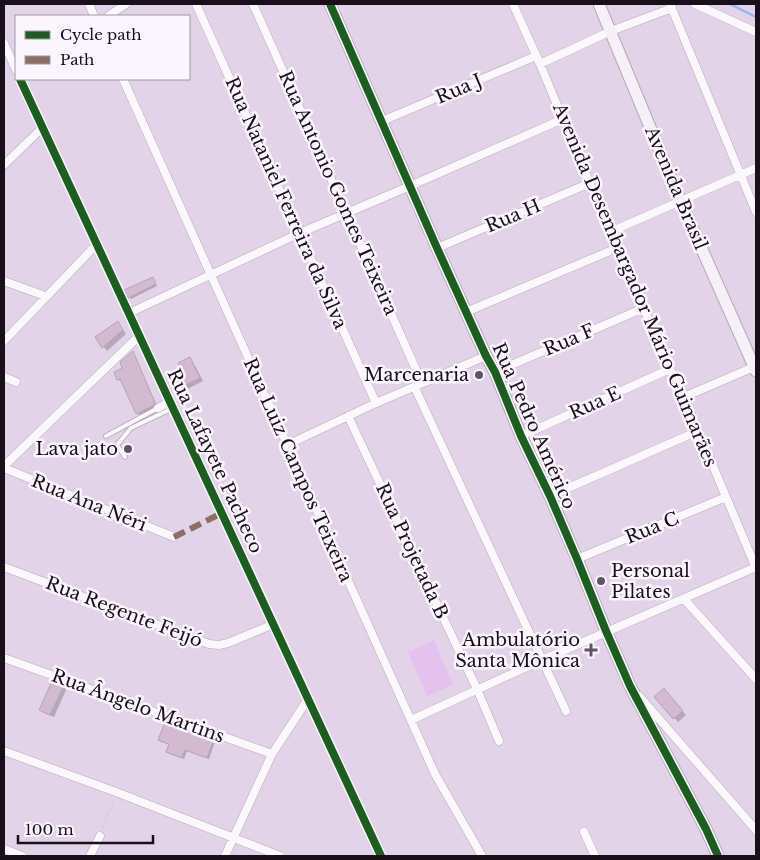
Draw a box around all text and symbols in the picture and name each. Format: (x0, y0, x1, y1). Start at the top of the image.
legend (15, 15, 190, 80)
text: Cycle path (60, 25, 142, 44)
text: Path (60, 50, 94, 69)
street label: Rua Antonio Gomes Teixeira (274, 67, 402, 319)
street label: Rua J (432, 69, 486, 109)
street label: Rua Nataniel Ferreira da Silva (220, 74, 352, 332)
street label: Avenida Desembargador Mário Guimarães (548, 99, 722, 470)
street label: Avenida Brasil (640, 122, 712, 253)
street label: Rua H (482, 195, 544, 237)
street label: Rua F (540, 319, 598, 361)
street label: Rua Pedro Américo (487, 339, 581, 513)
street label: Rua Luiz Campos Teixeira (239, 355, 357, 585)
place label: Marcenaria (364, 364, 469, 386)
street label: Rua Lafayete Pacheco (163, 365, 267, 557)
marker: Marcenaria (473, 369, 485, 381)
street label: Rua E (566, 382, 624, 424)
place label: Lava jato (36, 438, 118, 460)
marker: Lava jato (122, 443, 134, 455)
street label: Rua Ana Néri (28, 470, 150, 536)
street label: Rua Projetada B (371, 480, 453, 622)
street label: Rua C (622, 507, 682, 549)
place label: Personal Pilates (611, 560, 690, 603)
street label: Rua Regente Feijó (42, 572, 206, 652)
marker: Personal Pilates (595, 575, 607, 587)
place label: Ambulatório Santa Mônica (455, 629, 580, 672)
marker: Ambulatório Santa Mônica (584, 643, 598, 657)
street label: Rua Ângelo Martins (49, 664, 228, 748)
scale bar (18, 812, 152, 844)
text: 100 m (25, 820, 74, 839)

